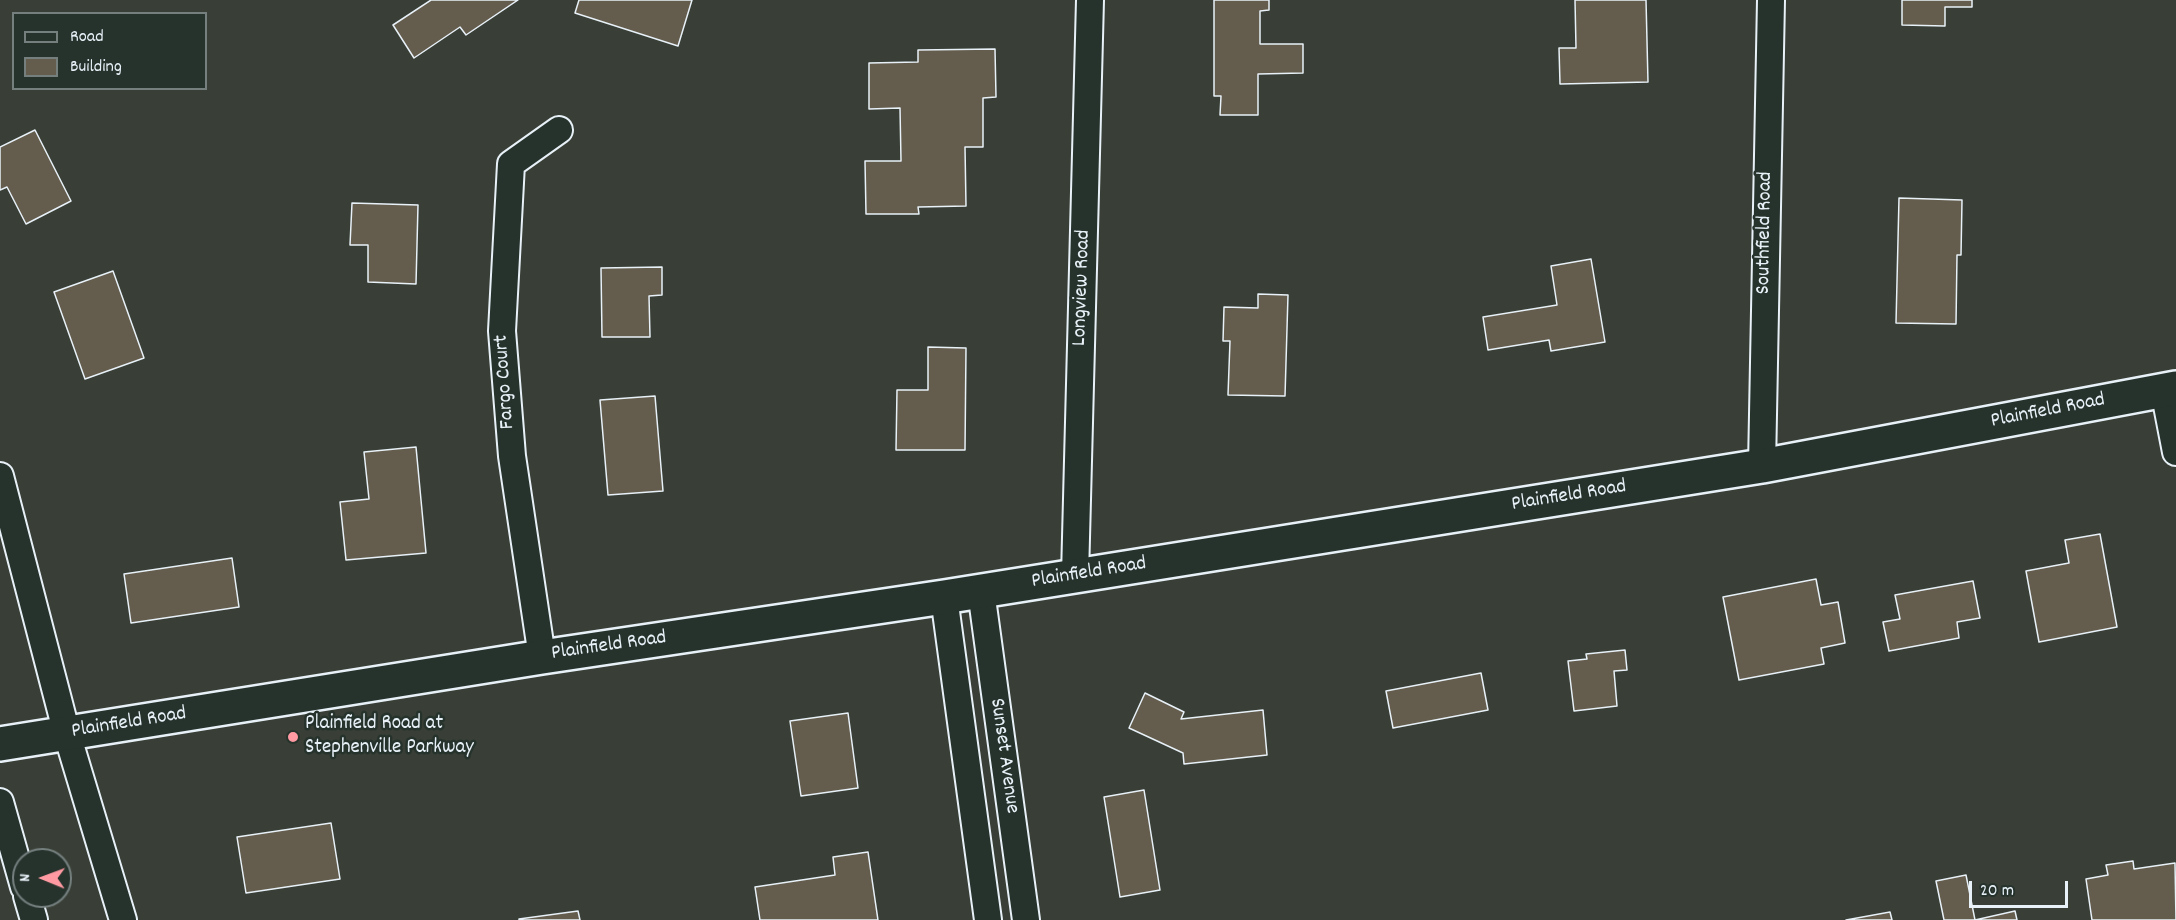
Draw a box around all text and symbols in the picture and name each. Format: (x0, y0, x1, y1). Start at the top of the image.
legend (12, 12, 207, 90)
text: Road (70, 25, 104, 50)
text: Building (70, 55, 122, 80)
street label: Southfield Road (1752, 171, 1780, 295)
street label: Longview Road (1068, 229, 1098, 347)
street label: Fargo Court (490, 334, 522, 430)
street label: Plainfield Road (1989, 389, 2107, 435)
street label: Plainfield Road (1510, 475, 1628, 519)
street label: Plainfield Road (1030, 552, 1148, 596)
street label: Plainfield Road (550, 626, 668, 668)
street label: Sunset Avenue (982, 697, 1024, 815)
street label: Plainfield Road (70, 702, 188, 746)
place label: Plainfield Road at Stephenville Parkway (305, 712, 474, 762)
marker: Plainfield Road at Stephenville Parkway (286, 730, 300, 744)
north arrow (12, 848, 72, 908)
scale bar (1972, 869, 2071, 907)
text: N (14, 874, 37, 882)
text: 20 m (1980, 879, 2014, 904)

